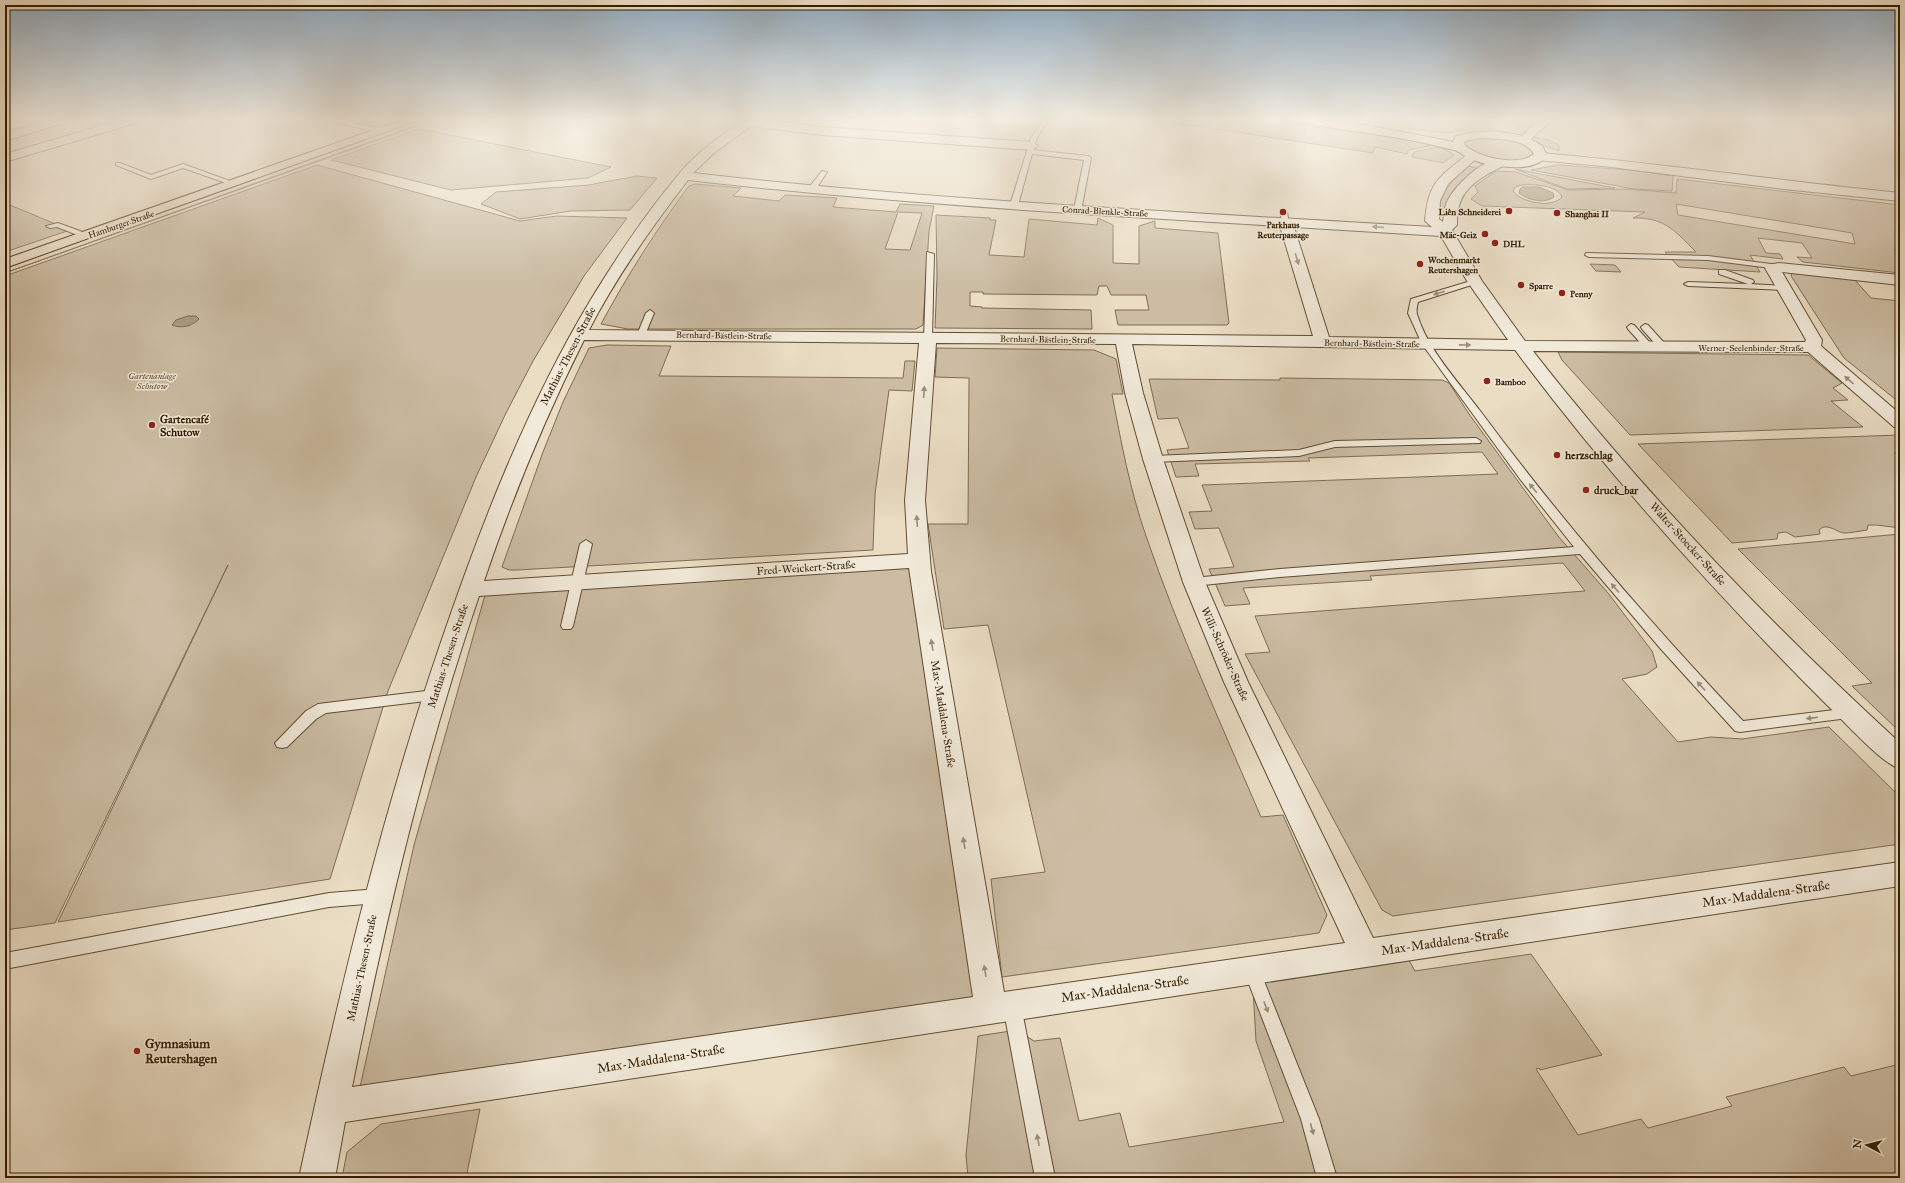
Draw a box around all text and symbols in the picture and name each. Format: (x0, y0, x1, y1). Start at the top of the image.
street label: Conrad-Blenkle-Straße (1062, 203, 1148, 219)
place label: Liên Schneiderei (1439, 206, 1502, 217)
marker: Liên Schneiderei (1504, 206, 1514, 216)
marker: Parkhaus Reuterpassage (1278, 207, 1288, 217)
street label: Hamburger Straße (87, 208, 156, 241)
marker: Shanghai II (1552, 208, 1562, 218)
place label: Shanghai II (1565, 208, 1609, 220)
place label: Parkhaus Reuterpassage (1257, 219, 1309, 241)
one-way arrow (1372, 224, 1384, 231)
place label: Mäc-Geiz (1439, 229, 1478, 240)
marker: Mäc-Geiz (1480, 229, 1490, 239)
marker: DHL (1490, 238, 1500, 248)
place label: DHL (1503, 238, 1525, 249)
one-way arrow (1295, 253, 1301, 265)
place label: Wochenmarkt Reutershagen (1428, 254, 1481, 276)
marker: Wochenmarkt Reutershagen (1415, 259, 1425, 269)
marker: Sparre (1516, 280, 1526, 290)
place label: Sparre (1529, 280, 1553, 292)
marker: Penny (1557, 288, 1567, 298)
place label: Penny (1570, 288, 1593, 300)
one-way arrow (1433, 290, 1445, 296)
street label: Mathias-Thesen-Straße (538, 304, 599, 407)
street label: Bernhard-Bästlein-Straße (676, 329, 772, 341)
street label: Bernhard-Bästlein-Straße (1000, 333, 1096, 345)
street label: Bernhard-Bästlein-Straße (1324, 337, 1420, 349)
one-way arrow (1459, 342, 1472, 348)
street label: Werner-Seelenbinder-Straße (1698, 342, 1804, 353)
park label: Gartenanlage Schutow (128, 370, 176, 391)
one-way arrow (1844, 375, 1855, 384)
marker: Bamboo (1482, 376, 1492, 386)
place label: Bamboo (1495, 376, 1526, 387)
one-way arrow (920, 386, 927, 398)
place label: Gartencafé Schutow (160, 413, 209, 439)
marker: Gartencafé Schutow (147, 420, 157, 430)
place label: herzschlag (1564, 449, 1613, 462)
marker: herzschlag (1552, 450, 1562, 460)
one-way arrow (1528, 482, 1537, 493)
place label: druck_bar (1594, 484, 1639, 497)
marker: druck_bar (1581, 485, 1591, 495)
street label: Walter-Stoecker-Straße (1647, 500, 1729, 588)
one-way arrow (913, 515, 920, 527)
street label: Fred-Weickert-Straße (756, 558, 856, 578)
one-way arrow (1611, 583, 1620, 593)
street label: Mathias-Thesen-Straße (425, 602, 471, 710)
street label: Willi-Schröder-Straße (1198, 605, 1252, 704)
one-way arrow (929, 639, 935, 651)
street label: Max-Maddalena-Straße (928, 659, 958, 769)
one-way arrow (1697, 681, 1706, 690)
one-way arrow (1806, 715, 1818, 721)
one-way arrow (961, 837, 967, 849)
street label: Max-Maddalena-Straße (1701, 877, 1831, 911)
street label: Mathias-Thesen-Straße (344, 913, 380, 1023)
street label: Max-Maddalena-Straße (1380, 925, 1510, 959)
one-way arrow (982, 965, 988, 977)
street label: Max-Maddalena-Straße (1060, 972, 1190, 1006)
one-way arrow (1263, 1002, 1269, 1014)
place label: Gymnasium Reutershagen (145, 1036, 217, 1067)
street label: Max-Maddalena-Straße (596, 1041, 726, 1077)
marker: Gymnasium Reutershagen (132, 1046, 142, 1056)
one-way arrow (1309, 1123, 1315, 1135)
north arrow (1847, 1125, 1887, 1165)
one-way arrow (1035, 1134, 1041, 1146)
text: N (1851, 1138, 1865, 1149)

